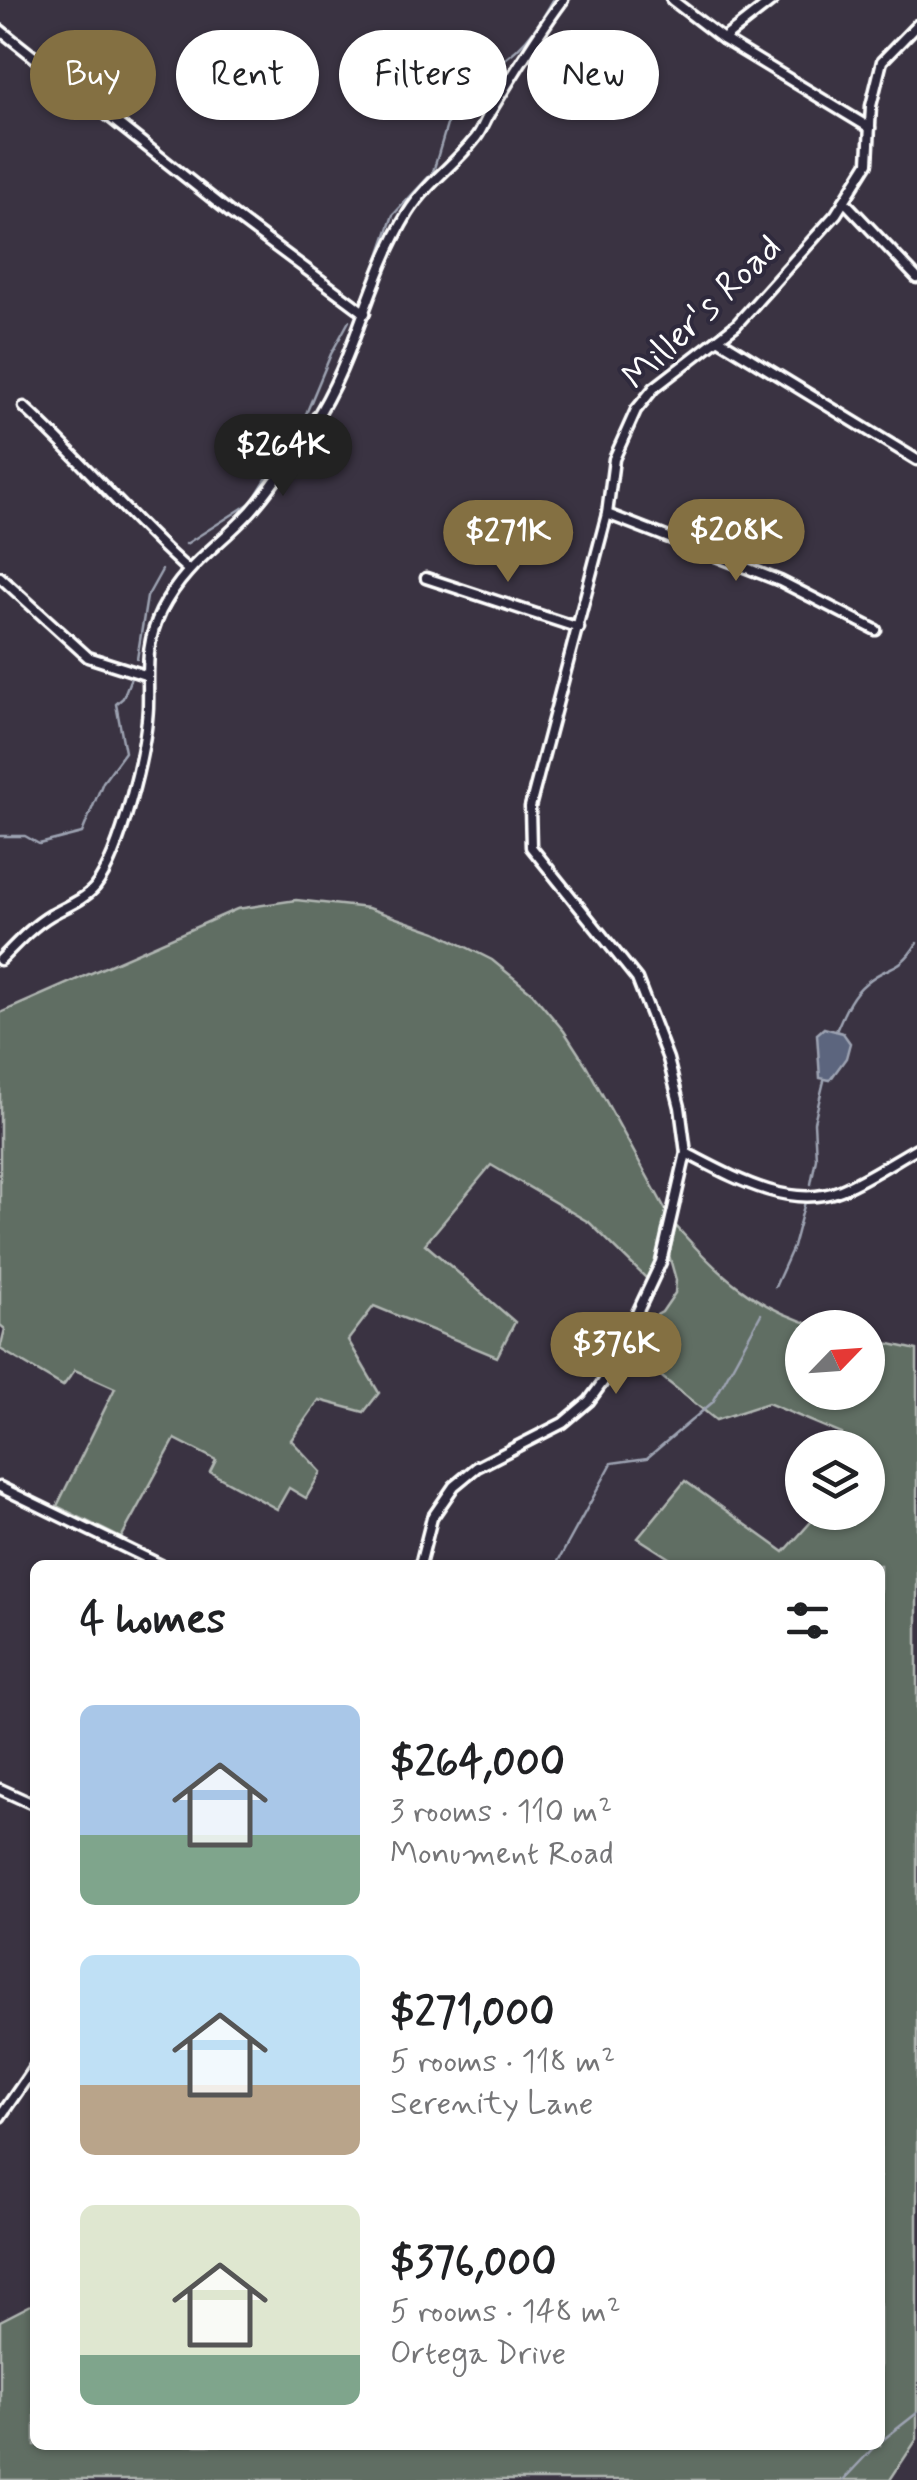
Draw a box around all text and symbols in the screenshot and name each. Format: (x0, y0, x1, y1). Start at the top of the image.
chip: Buy (30, 30, 156, 120)
chip: Rent (176, 30, 319, 120)
chip: Filters (339, 30, 507, 120)
chip: New (527, 30, 659, 120)
street label: Miller's Road (612, 224, 793, 401)
pin: $264K (213, 414, 353, 499)
text: $264K (236, 425, 330, 467)
pin: $208K (666, 499, 806, 584)
pin: $271K (438, 500, 578, 585)
text: $208K (690, 510, 782, 552)
text: $271K (465, 511, 551, 553)
north arrow (785, 1310, 885, 1410)
map controls (785, 1310, 885, 1530)
pin: $376K (546, 1312, 686, 1397)
text: $376K (572, 1323, 660, 1365)
button: layers (785, 1430, 885, 1530)
text: 4 homes (80, 1593, 226, 1648)
icon: filters (780, 1593, 835, 1648)
text: $264,000 (390, 1736, 565, 1791)
icon: home (160, 1745, 280, 1865)
text: 3 rooms · 110 m² (390, 1791, 612, 1833)
text: Monument Road (390, 1833, 614, 1875)
text: $271,000 (390, 1986, 555, 2041)
icon: home (160, 1995, 280, 2115)
text: 5 rooms · 118 m² (390, 2041, 615, 2083)
text: Serenity Lane (390, 2083, 594, 2125)
text: $376,000 (390, 2236, 556, 2291)
icon: home (160, 2245, 280, 2365)
text: 5 rooms · 148 m² (390, 2291, 621, 2333)
text: Ortega Drive (390, 2333, 566, 2375)

